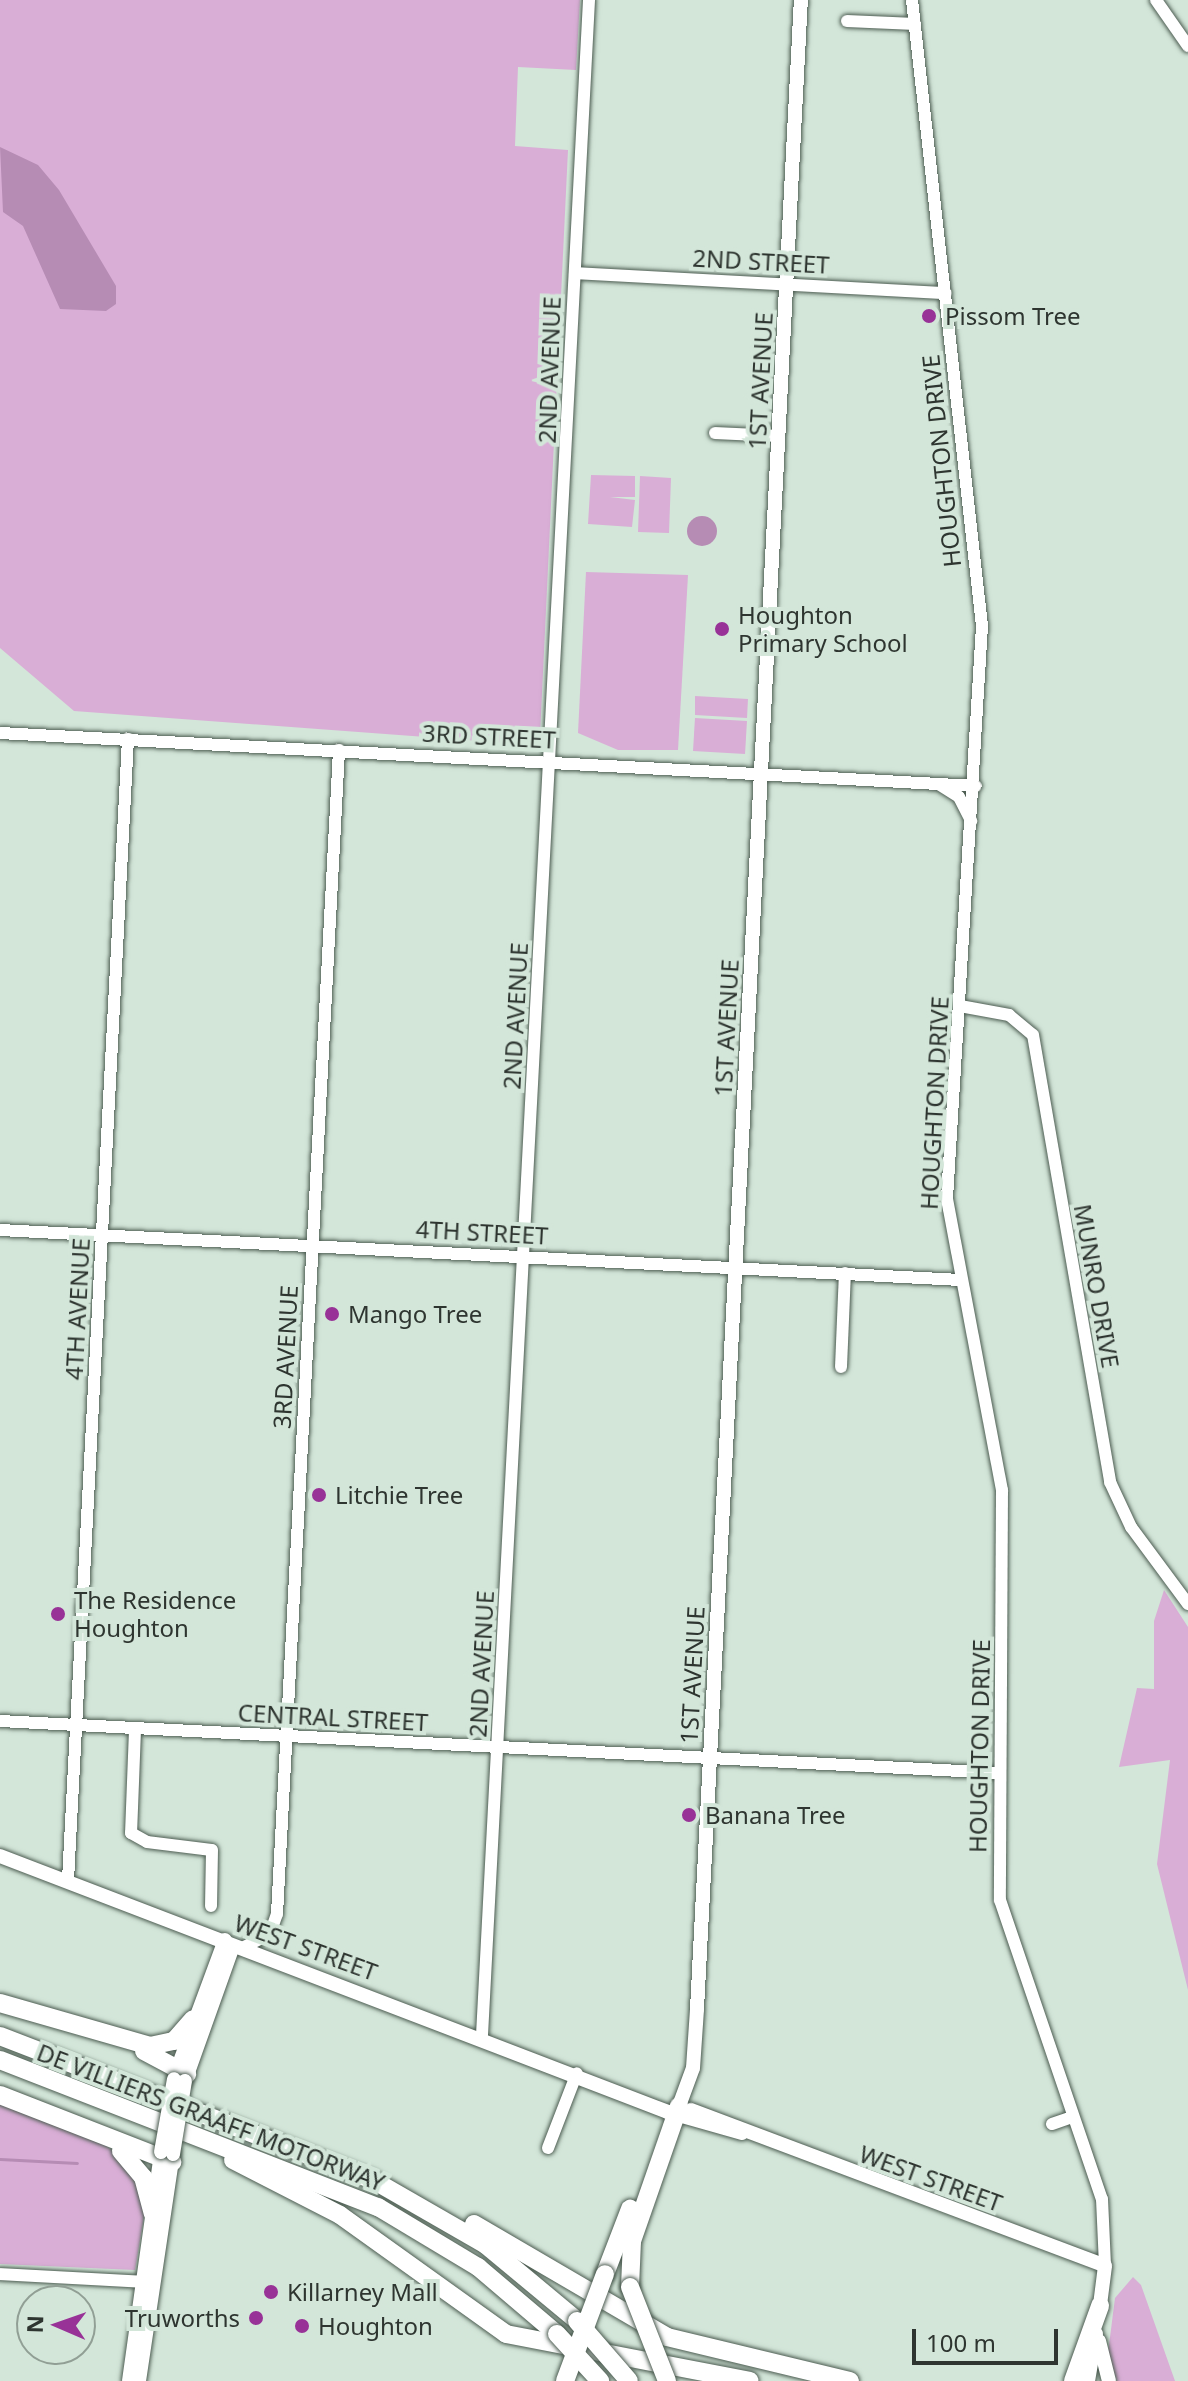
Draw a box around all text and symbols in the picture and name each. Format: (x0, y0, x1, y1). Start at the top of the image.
street label: 2ND STREET (692, 243, 830, 279)
street label: 2ND AVENUE (532, 296, 566, 444)
place label: Pissom Tree (945, 302, 1081, 330)
marker: Pissom Tree (920, 307, 938, 325)
street label: 1ST AVENUE (742, 311, 778, 451)
street label: HOUGHTON DRIVE (916, 353, 966, 569)
place label: Houghton Primary School (738, 601, 908, 657)
marker: Houghton Primary School (713, 620, 731, 638)
street label: 3RD STREET (421, 718, 557, 754)
street label: 2ND AVENUE (497, 942, 533, 1090)
street label: 1ST AVENUE (708, 958, 744, 1098)
street label: HOUGHTON DRIVE (914, 996, 954, 1210)
street label: MUNRO DRIVE (1068, 1202, 1126, 1370)
street label: 4TH STREET (415, 1214, 549, 1250)
street label: 4TH AVENUE (59, 1237, 95, 1381)
street label: 3RD AVENUE (267, 1285, 303, 1429)
place label: Mango Tree (348, 1300, 482, 1328)
marker: Mango Tree (323, 1305, 341, 1323)
place label: Litchie Tree (335, 1481, 463, 1509)
marker: Litchie Tree (310, 1486, 328, 1504)
place label: The Residence Houghton (74, 1586, 236, 1642)
street label: 2ND AVENUE (463, 1590, 499, 1738)
marker: The Residence Houghton (49, 1605, 67, 1623)
street label: 1ST AVENUE (674, 1605, 710, 1745)
street label: HOUGHTON DRIVE (963, 1639, 995, 1853)
street label: CENTRAL STREET (237, 1698, 429, 1736)
place label: Banana Tree (705, 1801, 846, 1829)
marker: Banana Tree (680, 1806, 698, 1824)
street label: WEST STREET (231, 1908, 381, 1986)
street label: DE VILLIERS GRAAFF MOTORWAY (33, 2037, 389, 2197)
street label: WEST STREET (856, 2139, 1006, 2217)
place label: Killarney Mall (287, 2278, 438, 2306)
marker: Killarney Mall (262, 2283, 280, 2301)
north arrow (16, 2285, 96, 2365)
place label: Truworths (125, 2304, 240, 2332)
marker: Truworths (247, 2309, 265, 2327)
place label: Houghton (318, 2312, 433, 2340)
scale bar (916, 2313, 1062, 2363)
text: N (19, 2315, 49, 2334)
marker: Houghton (293, 2317, 311, 2335)
text: 100 m (926, 2326, 996, 2359)

